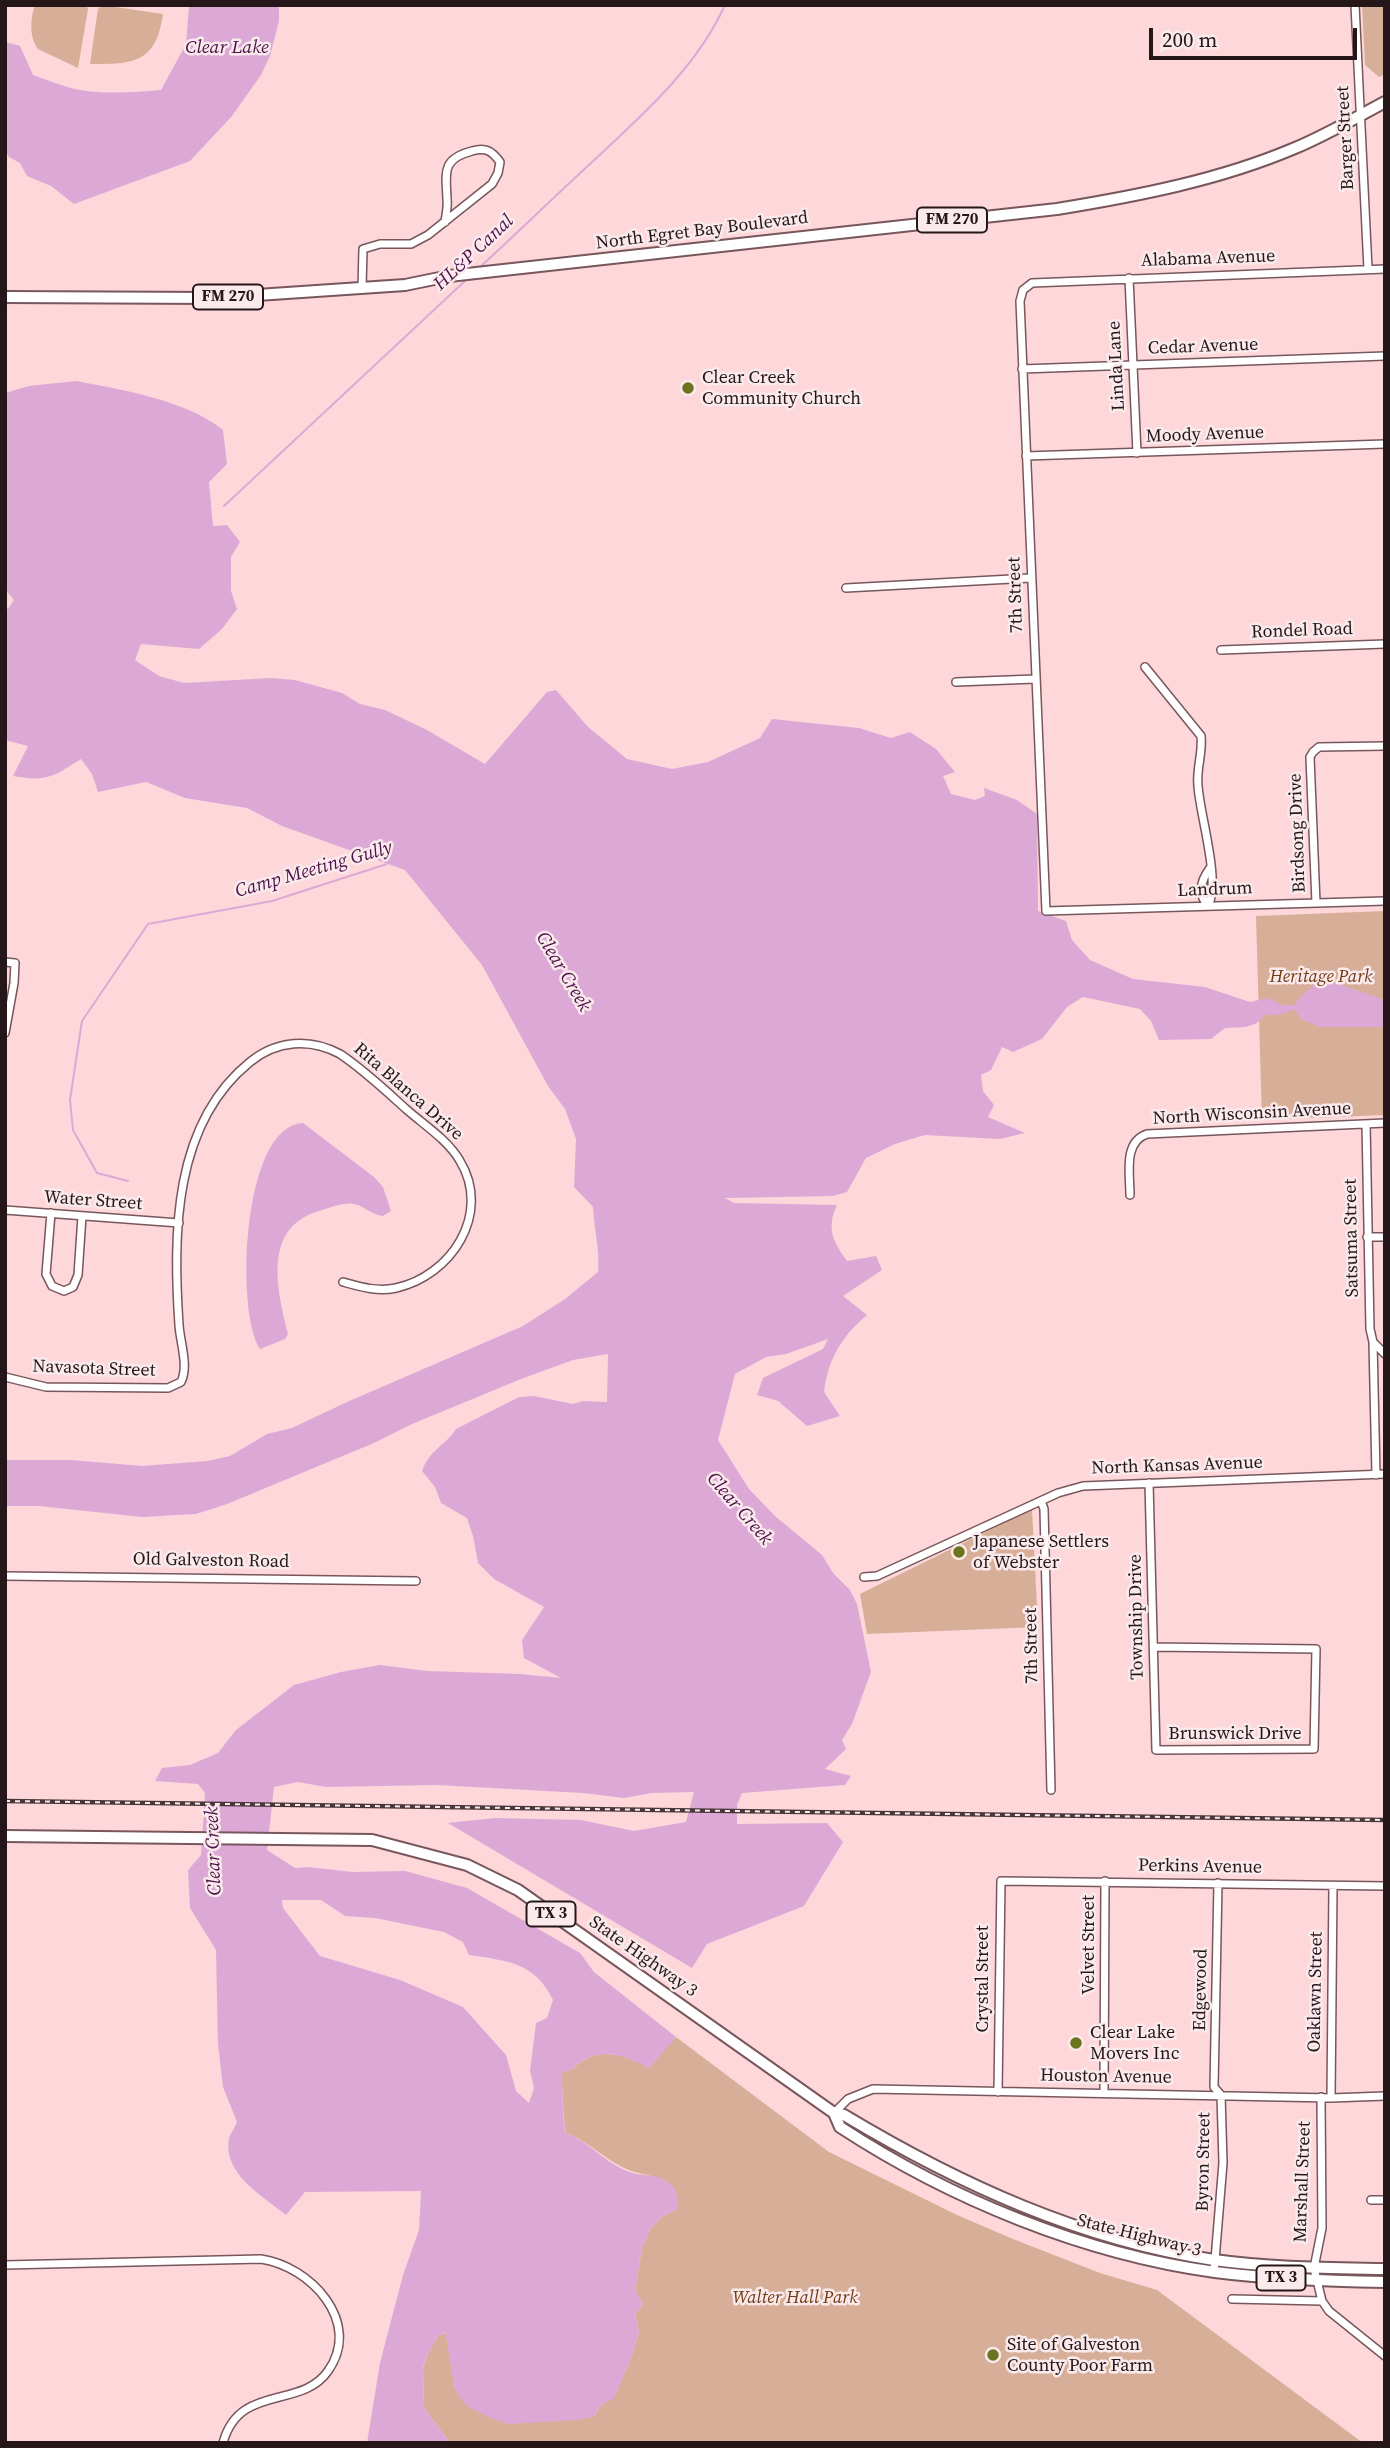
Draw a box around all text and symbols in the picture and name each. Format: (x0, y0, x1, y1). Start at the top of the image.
scale bar (1152, 14, 1360, 58)
text: 200 m (1162, 25, 1217, 54)
water label: Clear Lake (185, 37, 269, 59)
street label: Barger Street (1332, 85, 1360, 191)
street label: North Egret Bay Boulevard (595, 207, 809, 255)
road number: FM 270 (917, 208, 987, 232)
water label: HL&P Canal (429, 210, 519, 296)
street label: Alabama Avenue (1140, 246, 1276, 272)
road number: FM 270 (193, 284, 263, 310)
street label: Linda Lane (1104, 320, 1130, 412)
street label: Cedar Avenue (1147, 334, 1259, 360)
place label: Clear Creek Community Church (702, 367, 861, 410)
marker: Clear Creek Community Church (680, 380, 696, 396)
street label: Moody Avenue (1146, 422, 1264, 448)
street label: 7th Street (1004, 556, 1028, 634)
street label: Rondel Road (1251, 618, 1353, 644)
street label: Birdsong Drive (1285, 773, 1311, 893)
water label: Camp Meeting Gully (233, 837, 395, 903)
street label: Landrum (1177, 878, 1253, 902)
water label: Clear Creek (530, 928, 596, 1016)
park label: Heritage Park (1269, 966, 1373, 988)
street label: Rita Blanca Drive (349, 1039, 467, 1145)
street label: North Wisconsin Avenue (1152, 1098, 1352, 1130)
street label: Satsuma Street (1340, 1179, 1364, 1297)
street label: Water Street (43, 1187, 143, 1215)
street label: Navasota Street (32, 1356, 156, 1382)
street label: North Kansas Avenue (1091, 1452, 1263, 1480)
water label: Clear Creek (701, 1468, 777, 1550)
place label: Japanese Settlers of Webster (973, 1531, 1109, 1574)
marker: Japanese Settlers of Webster (951, 1544, 967, 1560)
street label: Old Galveston Road (133, 1549, 289, 1573)
street label: Township Drive (1125, 1554, 1149, 1680)
street label: 7th Street (1021, 1608, 1043, 1684)
street label: Brunswick Drive (1168, 1723, 1302, 1745)
water label: Clear Creek (201, 1806, 227, 1896)
street label: Perkins Avenue (1138, 1855, 1262, 1879)
street label: Velvet Street (1078, 1895, 1100, 1995)
road number: TX 3 (526, 1902, 576, 1926)
street label: State Highway 3 (585, 1912, 701, 2002)
street label: Crystal Street (972, 1925, 994, 2033)
street label: Oaklawn Street (1304, 1931, 1328, 2053)
street label: Edgewood (1189, 1949, 1213, 2031)
place label: Clear Lake Movers Inc (1090, 2022, 1179, 2064)
marker: Clear Lake Movers Inc (1068, 2035, 1084, 2051)
street label: Houston Avenue (1040, 2065, 1172, 2089)
street label: Byron Street (1192, 2112, 1216, 2212)
street label: Marshall Street (1290, 2121, 1316, 2243)
street label: State Highway 3 (1075, 2210, 1203, 2262)
road number: TX 3 (1256, 2266, 1306, 2290)
park label: Walter Hall Park (732, 2287, 858, 2309)
place label: Site of Galveston County Poor Farm (1007, 2334, 1153, 2376)
marker: Site of Galveston County Poor Farm (985, 2347, 1001, 2363)

